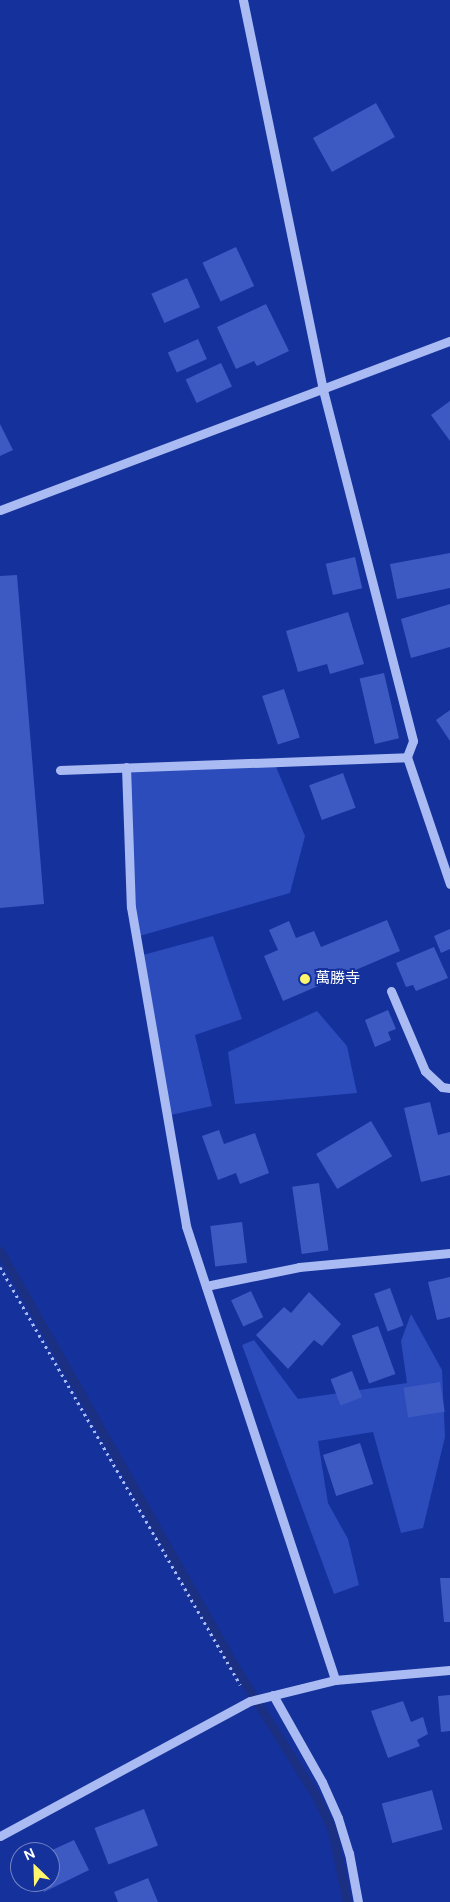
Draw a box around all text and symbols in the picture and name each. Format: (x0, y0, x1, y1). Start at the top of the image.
place label: 萬勝寺 (315, 970, 360, 988)
marker: 萬勝寺 (299, 973, 311, 985)
north arrow (10, 1842, 60, 1892)
text: N (21, 1844, 38, 1865)

